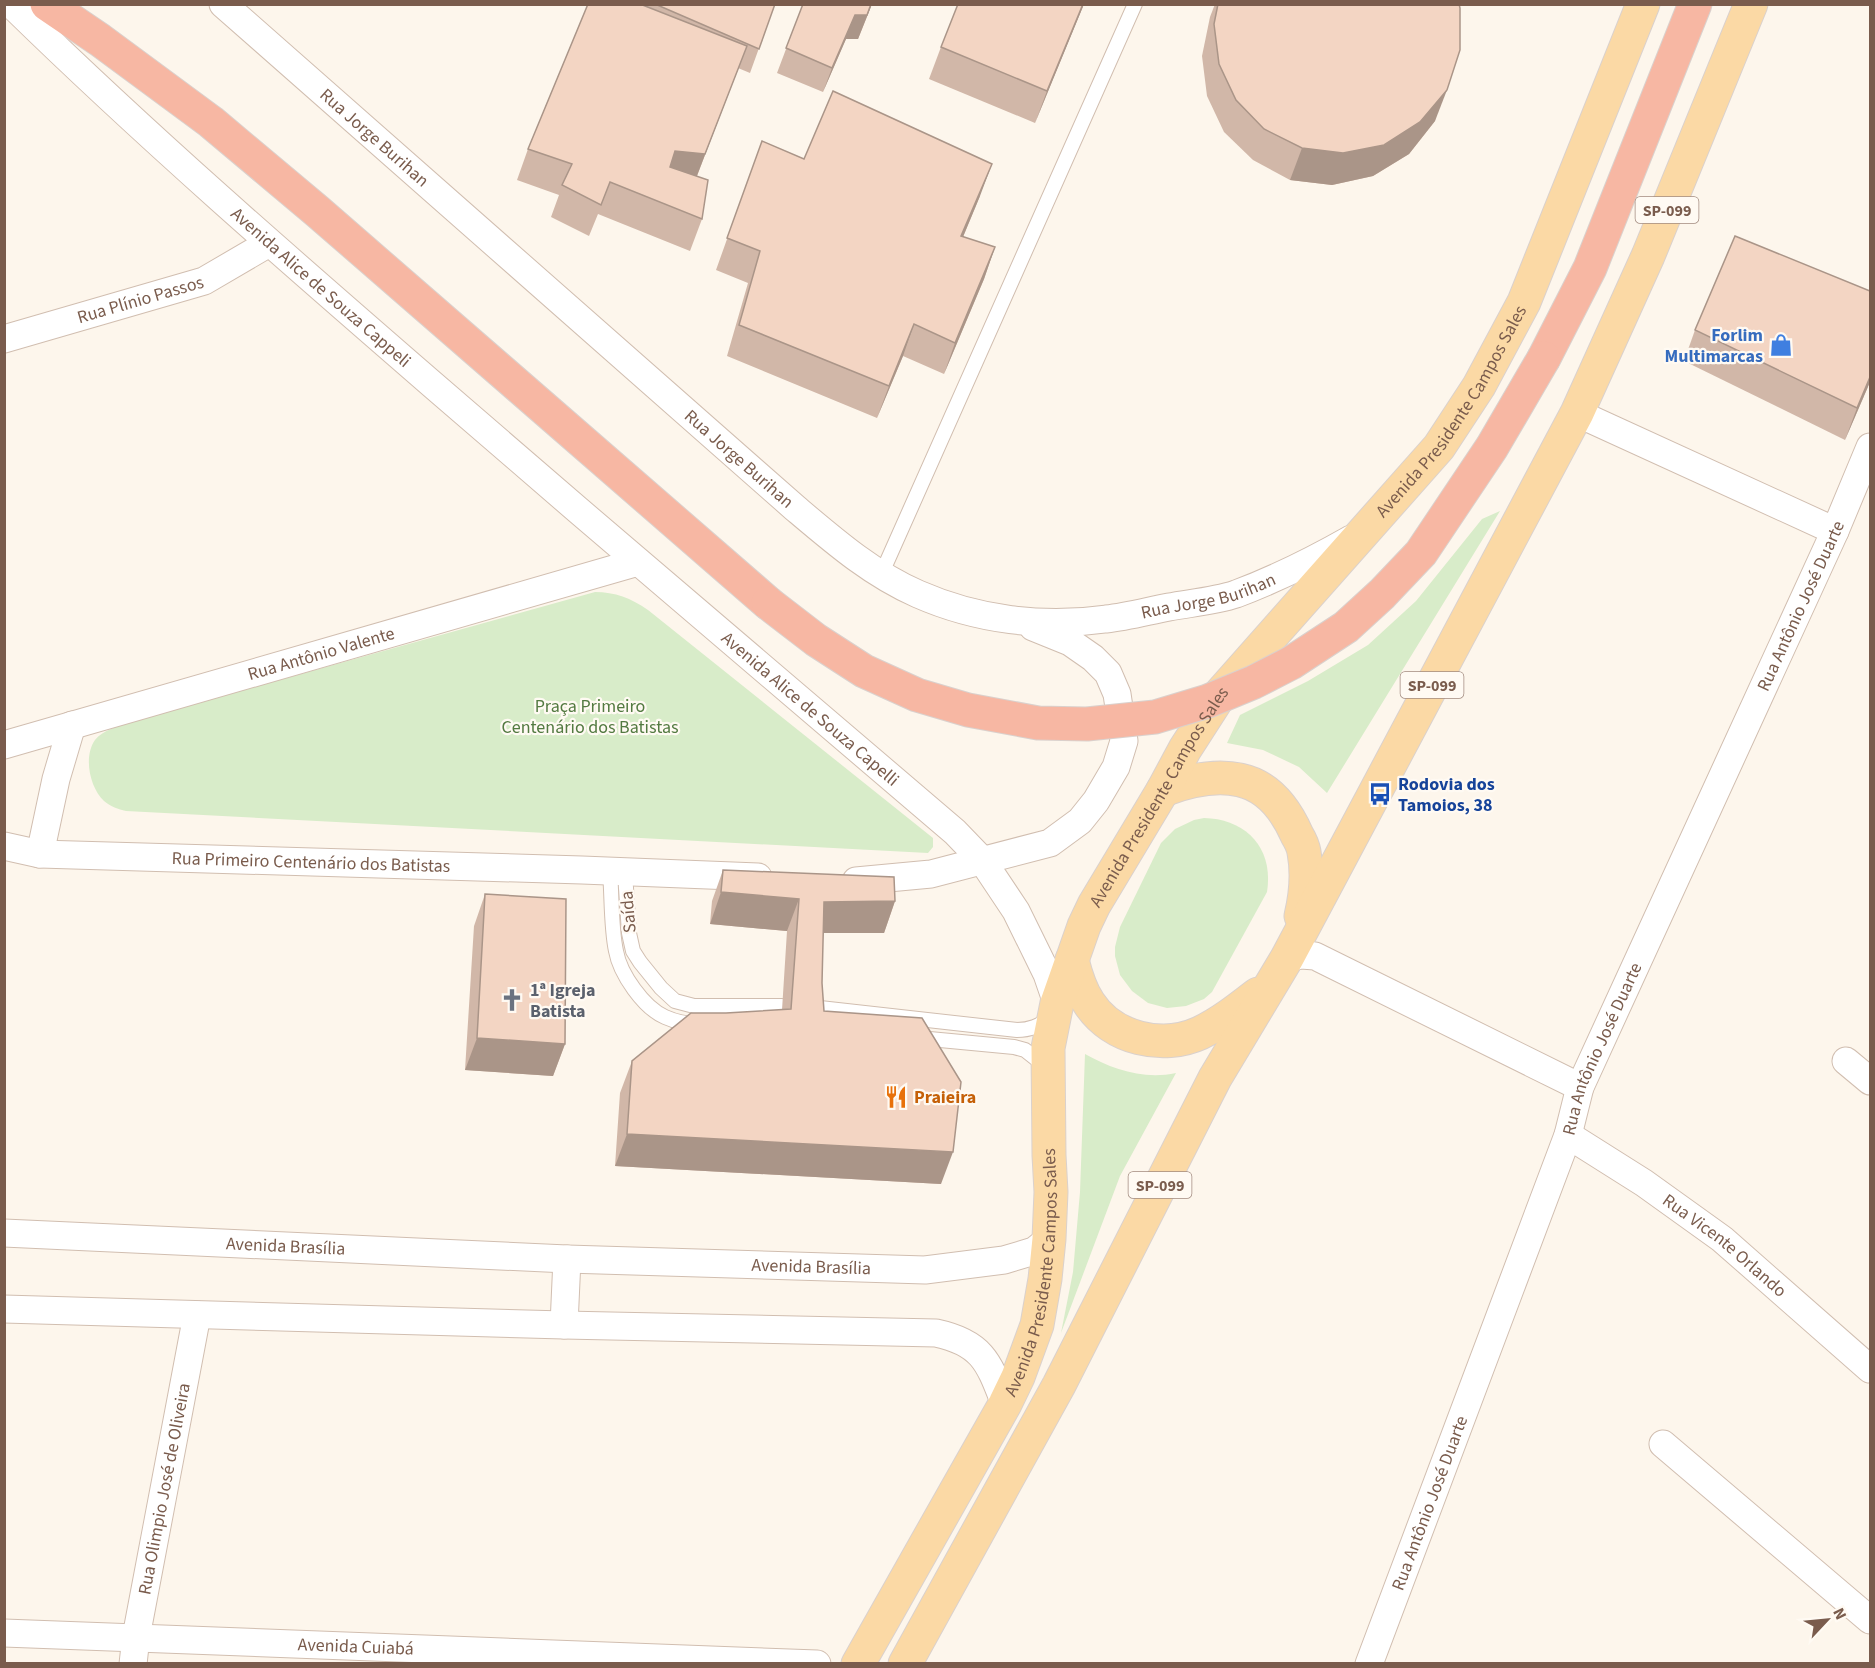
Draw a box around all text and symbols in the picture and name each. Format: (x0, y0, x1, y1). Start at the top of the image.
street label: Rua Jorge Burihan (314, 83, 434, 193)
road number: SP-099 (1636, 197, 1698, 223)
street label: Avenida Alice de Souza Cappeli (225, 202, 416, 373)
street label: Rua Plínio Passos (74, 270, 207, 330)
street label: Avenida Presidente Campos Sales (1370, 301, 1533, 523)
place label: Forlim Multimarcas (1664, 323, 1763, 369)
shop icon: Forlim Multimarcas (1768, 332, 1794, 358)
street label: Rua Jorge Burihan (679, 404, 799, 514)
street label: Rua Antônio José Duarte (1751, 517, 1851, 695)
street label: Rua Jorge Burihan (1139, 567, 1280, 626)
street label: Rua Antônio Valente (245, 621, 398, 687)
street label: Avenida Alice de Souza Capelli (716, 626, 904, 792)
road number: SP-099 (1400, 672, 1464, 698)
street label: Avenida Presidente Campos Sales (1084, 681, 1234, 912)
park label: Praça Primeiro Centenário dos Batistas (501, 694, 679, 740)
place label: Rodovia dos Tamoios, 38 (1398, 772, 1495, 818)
bus stop icon: Rodovia dos Tamoios, 38 (1367, 781, 1393, 807)
street label: Rua Primeiro Centenário dos Batistas (171, 846, 451, 879)
street label: Saída (614, 890, 643, 934)
street label: Rua Antônio José Duarte (1556, 958, 1648, 1138)
place label: 1ª Igreja Batista (530, 978, 595, 1024)
church icon: 1ª Igreja Batista (499, 987, 525, 1013)
restaurant icon: Praieira (883, 1084, 909, 1110)
place label: Praieira (914, 1085, 976, 1110)
street label: Avenida Presidente Campos Sales (998, 1148, 1064, 1401)
road number: SP-099 (1128, 1172, 1192, 1198)
street label: Rua Vicente Orlando (1657, 1188, 1792, 1303)
street label: Avenida Brasília (225, 1231, 346, 1262)
street label: Avenida Brasília (751, 1253, 871, 1281)
street label: Rua Olimpio José de Oliveira (132, 1381, 197, 1597)
street label: Rua Antônio José Duarte (1386, 1412, 1474, 1594)
north arrow (1797, 1590, 1857, 1650)
text: N (1827, 1604, 1852, 1623)
street label: Avenida Cuiabá (297, 1632, 414, 1662)

